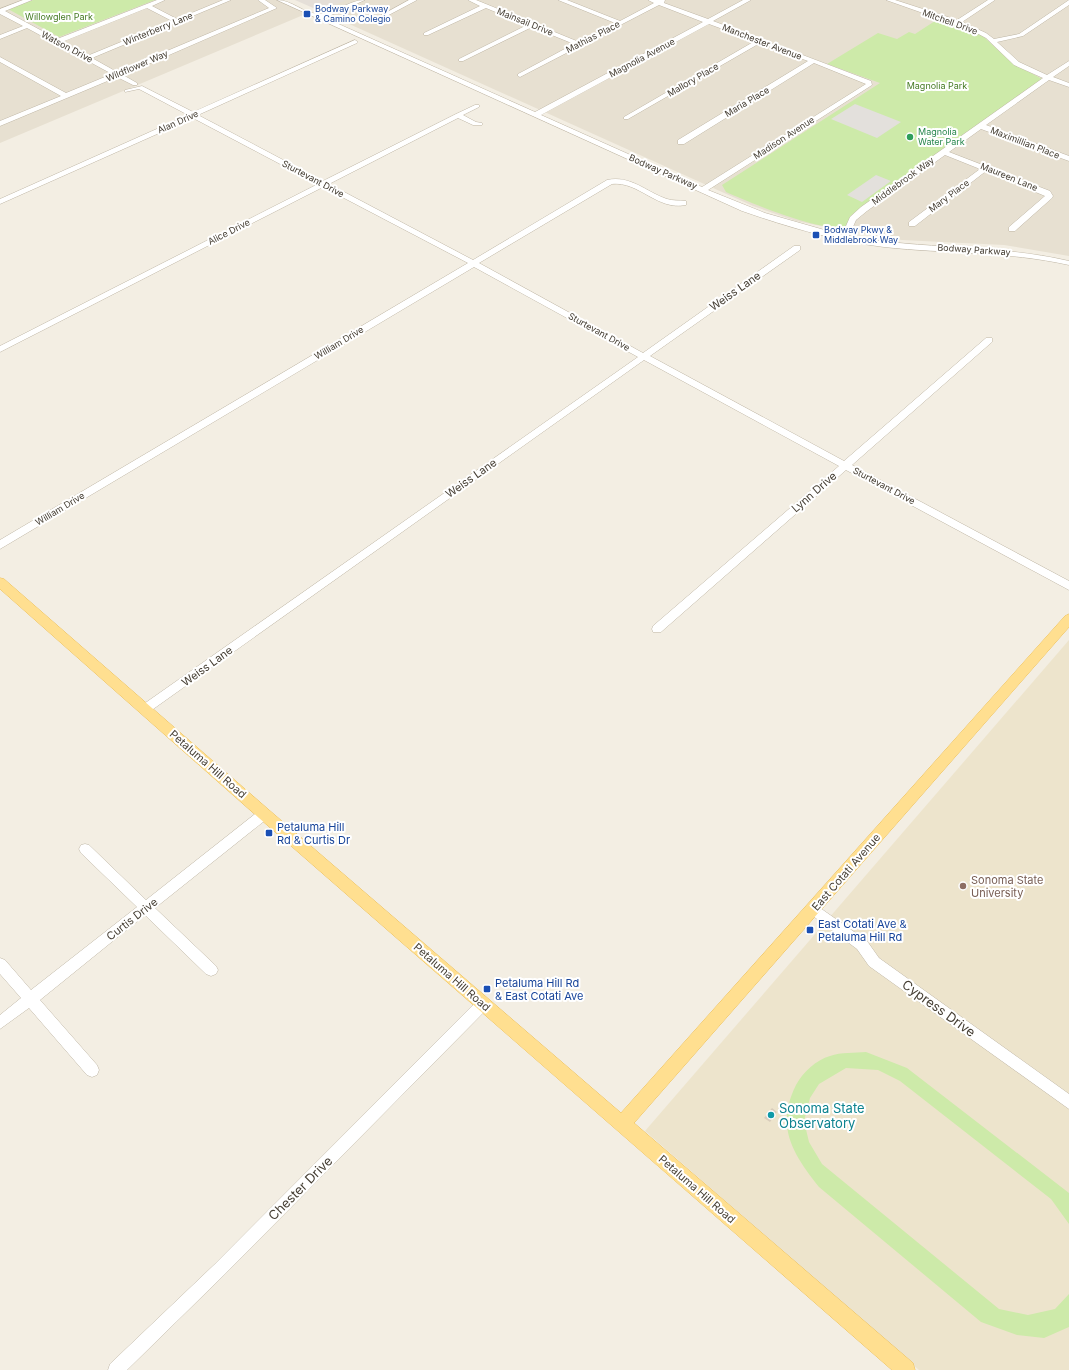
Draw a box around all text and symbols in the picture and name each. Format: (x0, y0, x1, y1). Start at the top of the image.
place label: Bodway Parkway & Camino Colegio (315, 3, 391, 24)
street label: Mainsail Drive (495, 5, 555, 38)
street label: Mitchell Drive (921, 6, 979, 37)
marker: Bodway Parkway & Camino Colegio (302, 9, 312, 19)
street label: Winterberry Lane (121, 10, 194, 48)
park label: Willowglen Park (25, 11, 93, 22)
street label: Mathias Place (564, 18, 622, 55)
street label: Manchester Avenue (721, 21, 804, 62)
street label: Watson Drive (40, 28, 95, 65)
street label: Magnolia Avenue (607, 36, 677, 80)
street label: Wildflower Way (104, 48, 169, 84)
street label: Mallory Place (665, 60, 720, 99)
park label: Magnolia Park (907, 80, 967, 91)
street label: Maria Place (723, 84, 771, 119)
street label: Alan Drive (156, 108, 200, 135)
street label: Madison Avenue (751, 114, 816, 161)
street label: Maximillian Place (989, 124, 1061, 161)
place label: Magnolia Water Park (918, 126, 965, 147)
marker: Magnolia Water Park (905, 132, 915, 142)
street label: Bodway Parkway (627, 152, 699, 191)
street label: Middlebrook Way (869, 154, 936, 207)
street label: Sturtevant Drive (280, 158, 346, 200)
street label: Maureen Lane (979, 160, 1039, 193)
street label: Mary Place (926, 177, 971, 214)
street label: Alice Drive (206, 216, 252, 247)
place label: Bodway Pkwy & Middlebrook Way (824, 224, 898, 245)
marker: Bodway Pkwy & Middlebrook Way (811, 230, 821, 240)
street label: Bodway Parkway (937, 241, 1011, 258)
street label: Weiss Lane (707, 268, 763, 314)
street label: Sturtevant Drive (567, 310, 632, 353)
street label: William Drive (312, 324, 365, 362)
street label: Weiss Lane (443, 455, 499, 501)
street label: Sturtevant Drive (851, 465, 917, 507)
street label: Lynn Drive (789, 469, 839, 515)
street label: William Drive (33, 490, 86, 528)
street label: Weiss Lane (179, 643, 235, 689)
street label: Petaluma Hill Road (167, 727, 249, 801)
place label: Petaluma Hill Rd & Curtis Dr (277, 820, 350, 847)
marker: Petaluma Hill Rd & Curtis Dr (264, 828, 274, 838)
street label: East Cotati Avenue (809, 831, 883, 913)
place label: Sonoma State University (971, 873, 1043, 900)
marker: Sonoma State University (958, 881, 968, 891)
street label: Curtis Drive (104, 895, 160, 943)
place label: East Cotati Ave & Petaluma Hill Rd (818, 917, 907, 944)
marker: East Cotati Ave & Petaluma Hill Rd (805, 925, 815, 935)
street label: Petaluma Hill Road (411, 940, 493, 1014)
place label: Petaluma Hill Rd & East Cotati Ave (495, 976, 584, 1003)
street label: Cypress Drive (899, 976, 979, 1040)
marker: Petaluma Hill Rd & East Cotati Ave (482, 984, 492, 994)
place label: Sonoma State Observatory (779, 1100, 865, 1131)
marker: Sonoma State Observatory (766, 1110, 776, 1120)
street label: Petaluma Hill Road (656, 1152, 738, 1226)
street label: Chester Drive (265, 1153, 335, 1223)

